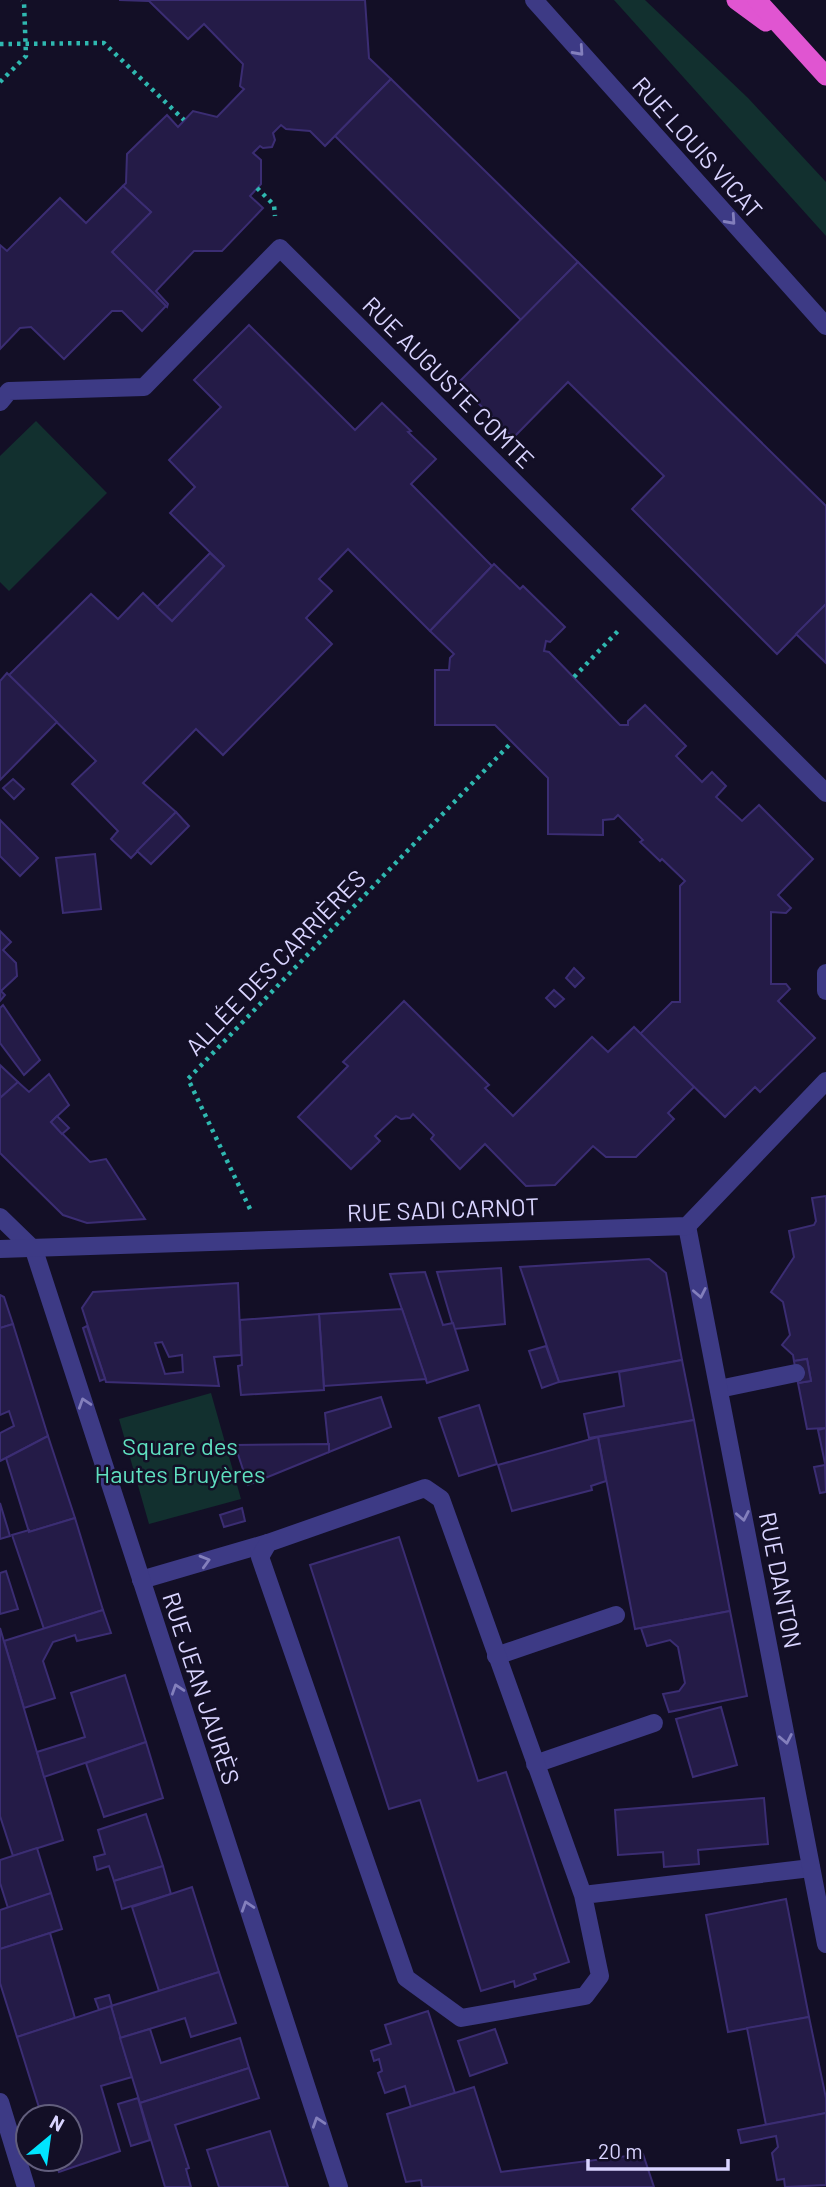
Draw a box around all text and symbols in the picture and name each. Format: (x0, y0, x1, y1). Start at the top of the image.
one-way arrow (571, 43, 583, 56)
street label: RUE LOUIS VICAT (627, 70, 769, 224)
one-way arrow (723, 212, 735, 225)
street label: RUE AUGUSTE COMTE (357, 290, 541, 474)
street label: ALLÉE DES CARRIÈRES (179, 863, 371, 1061)
street label: RUE SADI CARNOT (346, 1191, 540, 1227)
one-way arrow (691, 1287, 706, 1299)
one-way arrow (77, 1398, 92, 1410)
park label: Square des Hautes Bruyères (95, 1431, 265, 1488)
street label: RUE DANTON (754, 1509, 808, 1651)
one-way arrow (735, 1510, 750, 1522)
one-way arrow (199, 1555, 211, 1570)
street label: RUE JEAN JAURÈS (157, 1588, 247, 1788)
one-way arrow (171, 1684, 185, 1696)
one-way arrow (778, 1733, 793, 1745)
one-way arrow (241, 1900, 255, 1912)
north arrow (14, 2103, 84, 2173)
text: N (46, 2110, 69, 2136)
one-way arrow (311, 2116, 326, 2128)
scale bar (588, 2128, 728, 2172)
text: 20 m (598, 2138, 643, 2163)

